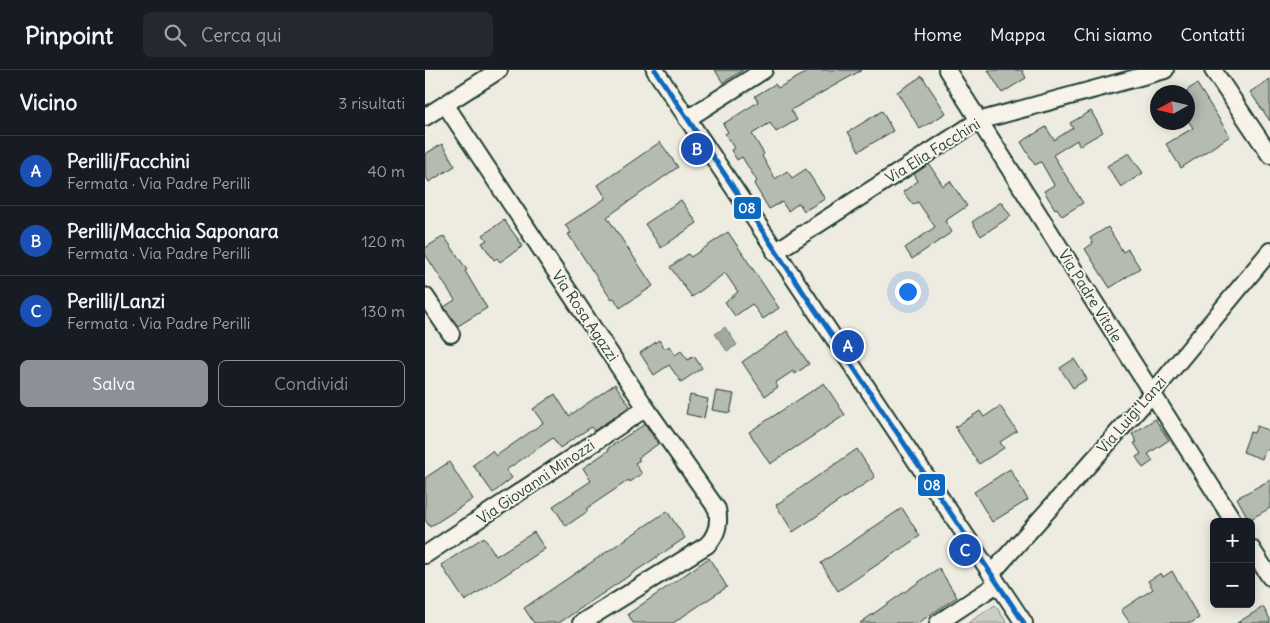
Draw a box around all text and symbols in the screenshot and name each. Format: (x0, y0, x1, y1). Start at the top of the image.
search box (143, 12, 493, 57)
text: Pinpoint (25, 20, 113, 50)
icon: search (161, 21, 189, 49)
text: Cerca qui (201, 23, 282, 47)
text: Home (913, 23, 962, 46)
text: Mappa (990, 23, 1045, 46)
text: Chi siamo (1073, 23, 1152, 46)
text: Contatti (1180, 23, 1245, 46)
north arrow (1150, 85, 1195, 130)
text: Vicino (20, 89, 77, 116)
text: 3 risultati (338, 93, 405, 113)
street label: Via Elia Facchini (882, 114, 984, 187)
pin: B (681, 130, 713, 168)
text: Perilli/Facchini (67, 149, 190, 173)
text: A (31, 161, 41, 181)
text: 40 m (367, 161, 405, 181)
text: Fermata · Via Padre Perilli (67, 173, 250, 193)
line badge: 08 (733, 196, 762, 220)
text: 08 (738, 199, 756, 217)
text: Perilli/Macchia Saponara (67, 219, 279, 243)
text: B (31, 231, 41, 251)
text: 120 m (362, 231, 405, 251)
text: Fermata · Via Padre Perilli (67, 243, 250, 263)
street label: Via Padre Vitale (1054, 246, 1127, 346)
street label: Via Rosa Agazzi (548, 266, 623, 365)
your location (895, 279, 921, 305)
text: Perilli/Lanzi (67, 289, 165, 313)
text: C (31, 301, 41, 321)
text: 130 m (361, 301, 405, 321)
text: Fermata · Via Padre Perilli (67, 313, 250, 333)
pin: A (832, 327, 864, 365)
button: Salva (20, 360, 208, 407)
button: Condividi (218, 360, 405, 407)
street label: Via Luigi Lanzi (1093, 372, 1170, 457)
street label: Via Giovanni Minozzi (473, 435, 598, 528)
line badge: 08 (917, 473, 946, 497)
text: 08 (923, 476, 941, 494)
map controls (1210, 518, 1255, 608)
button: + (1210, 518, 1255, 563)
pin: C (949, 531, 981, 569)
button: − (1210, 563, 1255, 608)

